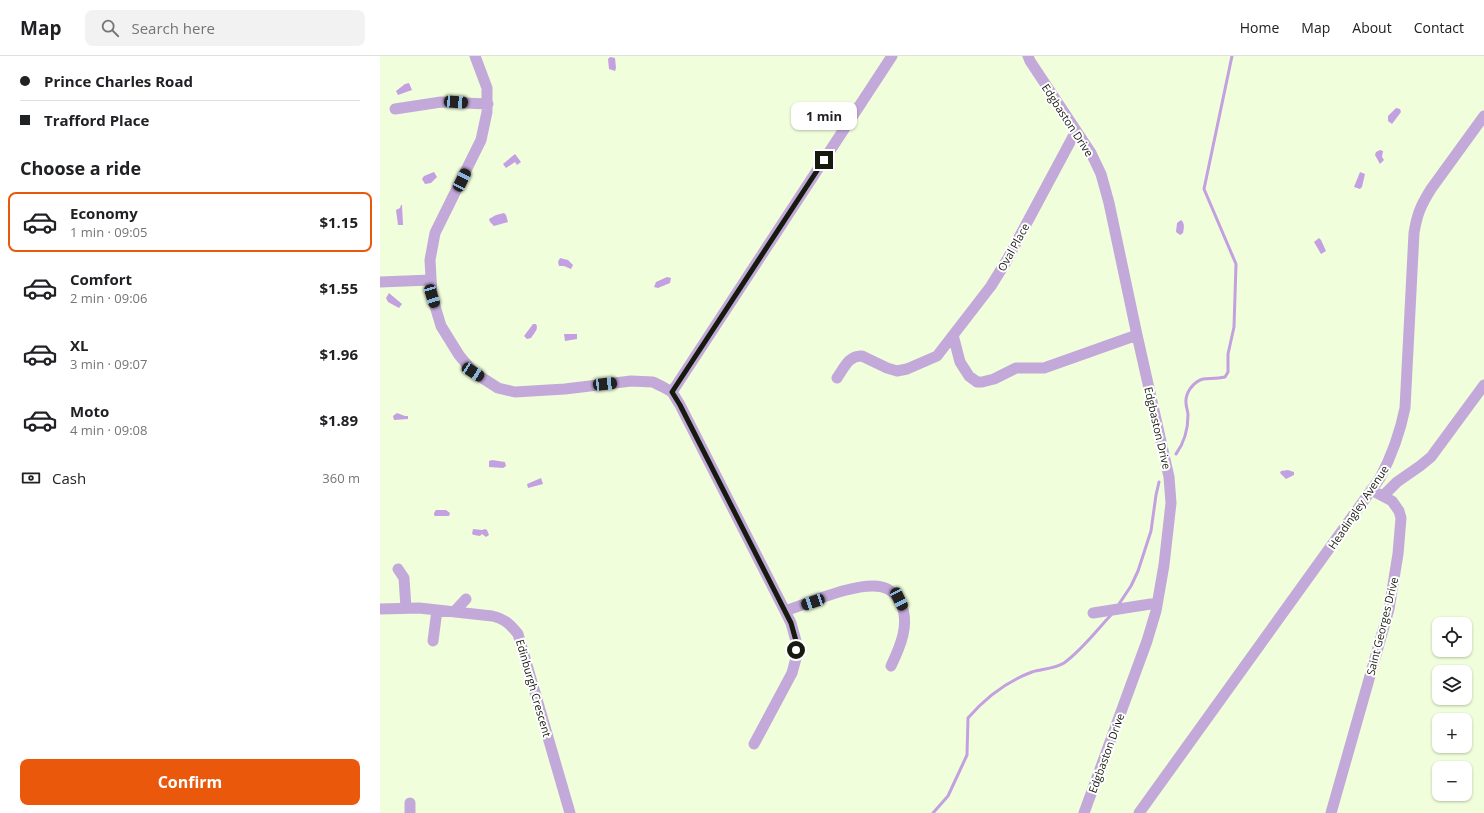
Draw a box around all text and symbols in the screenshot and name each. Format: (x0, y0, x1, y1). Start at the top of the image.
search box (85, 10, 365, 46)
text: Map (20, 15, 61, 41)
icon: search (99, 17, 121, 39)
text: Search here (131, 18, 215, 38)
text: Home (1240, 18, 1279, 37)
text: Map (1301, 18, 1330, 37)
text: About (1352, 18, 1392, 37)
text: Contact (1414, 18, 1464, 37)
text: Prince Charles Road (44, 71, 193, 91)
street label: Edgbaston Drive (1039, 81, 1097, 159)
car (444, 95, 468, 109)
callout: 1 min (791, 102, 857, 130)
text: 1 min (806, 107, 842, 125)
text: Trafford Place (44, 110, 149, 130)
route end (815, 151, 833, 169)
text: Choose a ride (20, 156, 141, 180)
car (451, 167, 473, 193)
text: Economy (70, 203, 138, 223)
icon: car (22, 204, 58, 240)
text: $1.15 (319, 212, 358, 232)
street label: Oval Place (994, 220, 1032, 274)
text: 1 min · 09:05 (70, 223, 147, 241)
text: Comfort (70, 269, 132, 289)
icon: car (22, 270, 58, 306)
text: $1.55 (319, 278, 358, 298)
car (423, 283, 441, 309)
text: 2 min · 09:06 (70, 289, 147, 307)
text: XL (70, 335, 88, 355)
icon: car (22, 336, 58, 372)
text: $1.96 (319, 344, 358, 364)
text: 3 min · 09:07 (70, 355, 147, 373)
car (460, 360, 486, 384)
car (592, 377, 618, 391)
street label: Edgbaston Drive (1141, 385, 1175, 471)
text: Moto (70, 401, 109, 421)
icon: car (22, 402, 58, 438)
text: $1.89 (319, 410, 358, 430)
text: 4 min · 09:08 (70, 421, 147, 439)
street label: Headingley Avenue (1324, 462, 1392, 552)
icon: cash (20, 467, 42, 489)
text: Cash (52, 468, 86, 488)
text: 360 m (322, 469, 360, 487)
street label: Saint Georges Drive (1363, 575, 1401, 677)
car (888, 586, 910, 612)
car (800, 592, 826, 612)
map controls (1432, 617, 1472, 801)
button: locate (1432, 617, 1472, 657)
street label: Edinburgh Crescent (513, 637, 555, 739)
route start (787, 641, 805, 659)
button: layers (1432, 665, 1472, 705)
street label: Edgbaston Drive (1085, 711, 1127, 795)
button: + (1432, 713, 1472, 753)
button: Confirm (20, 759, 360, 805)
button: − (1432, 761, 1472, 801)

